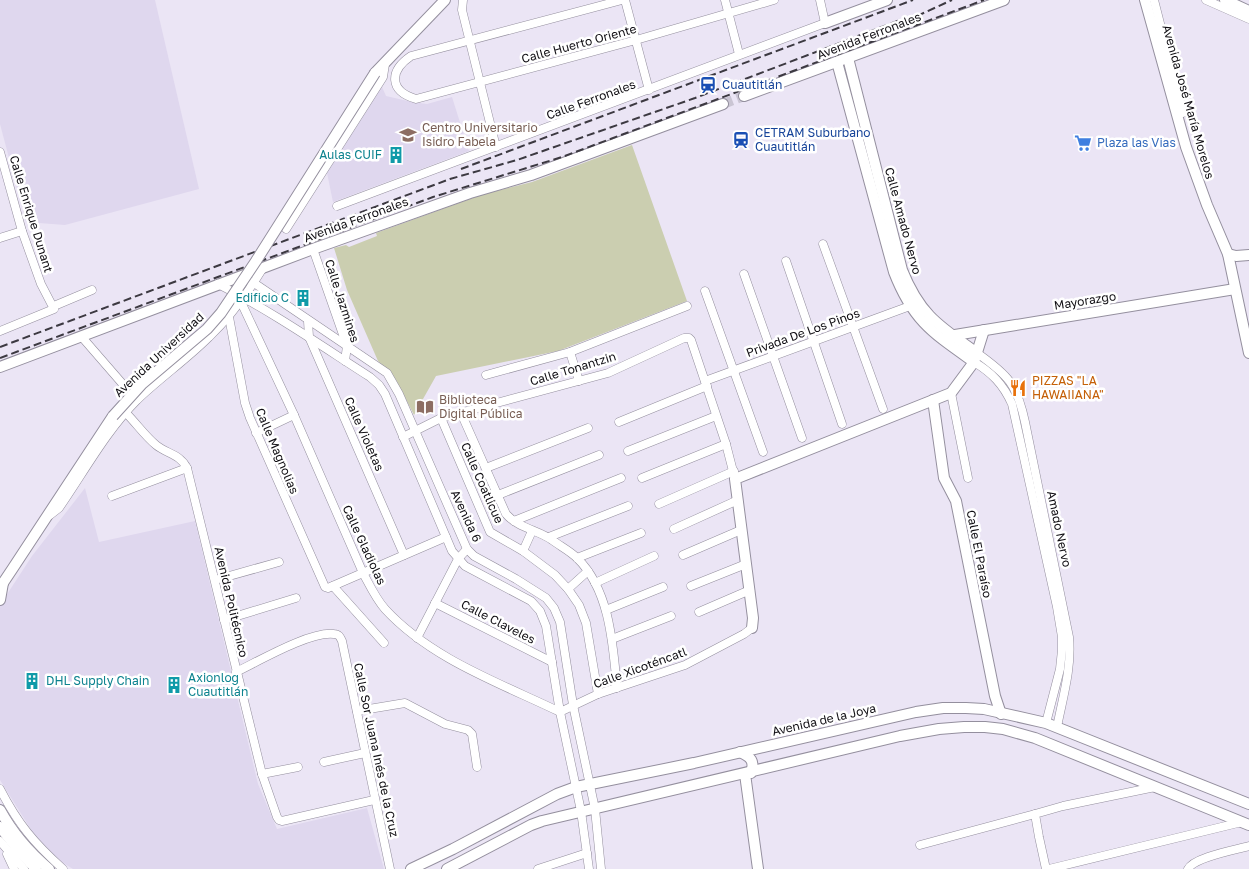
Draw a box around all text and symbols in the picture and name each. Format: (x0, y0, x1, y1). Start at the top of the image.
street label: Avenida Ferronales (815, 9, 923, 62)
street label: Calle Huerto Oriente (520, 21, 638, 66)
street label: Avenida José María Morelos (1159, 23, 1218, 181)
station icon: Cuautitlán (698, 75, 718, 95)
street label: Calle Ferronales (544, 76, 638, 123)
place label: Cuautitlán (722, 77, 782, 92)
place label: Centro Universitario Isidro Fabela (422, 120, 538, 149)
school or university icon: Centro Universitario Isidro Fabela (398, 125, 418, 145)
place label: CETRAM Suburbano Cuautitlán (755, 125, 871, 154)
station icon: CETRAM Suburbano Cuautitlán (731, 130, 751, 150)
supermarket icon: Plaza las Vias (1073, 133, 1093, 153)
place label: Plaza las Vias (1097, 135, 1176, 150)
building icon: Aulas CUIF (386, 145, 406, 165)
place label: Aulas CUIF (319, 147, 382, 162)
street label: Calle Enrique Dunant (7, 154, 56, 274)
street label: Calle Amado Nervo (882, 166, 925, 276)
street label: Avenida Ferronales (302, 194, 410, 245)
street label: Calle Jazmines (322, 257, 363, 344)
building icon: Edificio C (293, 288, 313, 308)
street label: Mayorazgo (1053, 288, 1117, 313)
place label: Edificio C (235, 290, 289, 305)
street label: Privada De Los Pinos (744, 305, 862, 360)
street label: Avenida Universidad (111, 309, 207, 400)
street label: Calle Tonantzin (528, 348, 618, 389)
place label: PIZZAS "LA HAWAIIANA" (1032, 373, 1104, 402)
restaurant icon: PIZZAS "LA HAWAIIANA" (1008, 378, 1028, 398)
place label: Biblioteca Digital Pública (439, 392, 523, 421)
street label: Calle Violetas (341, 394, 387, 473)
library icon: Biblioteca Digital Pública (415, 397, 435, 417)
street label: Calle Magnolias (253, 406, 302, 496)
street label: Calle Coatlicue (458, 440, 507, 526)
street label: Avenida 6 (448, 487, 485, 544)
street label: Amado Nervo (1044, 489, 1075, 569)
street label: Calle Gladiolas (339, 502, 389, 587)
street label: Calle El Paraíso (964, 509, 995, 599)
street label: Avenida Politécnico (211, 545, 252, 659)
street label: Calle Claveles (459, 596, 538, 647)
street label: Calle Xicoténcatl (591, 644, 689, 691)
street label: Calle Sor Juana Inés de la Cruz (351, 662, 402, 838)
place label: Axionlog Cuautitlán (188, 670, 248, 699)
building icon: DHL Supply Chain (22, 671, 42, 691)
place label: DHL Supply Chain (46, 673, 149, 688)
building icon: Axionlog Cuautitlán (164, 675, 184, 695)
street label: Avenida de la Joya (770, 700, 877, 739)

